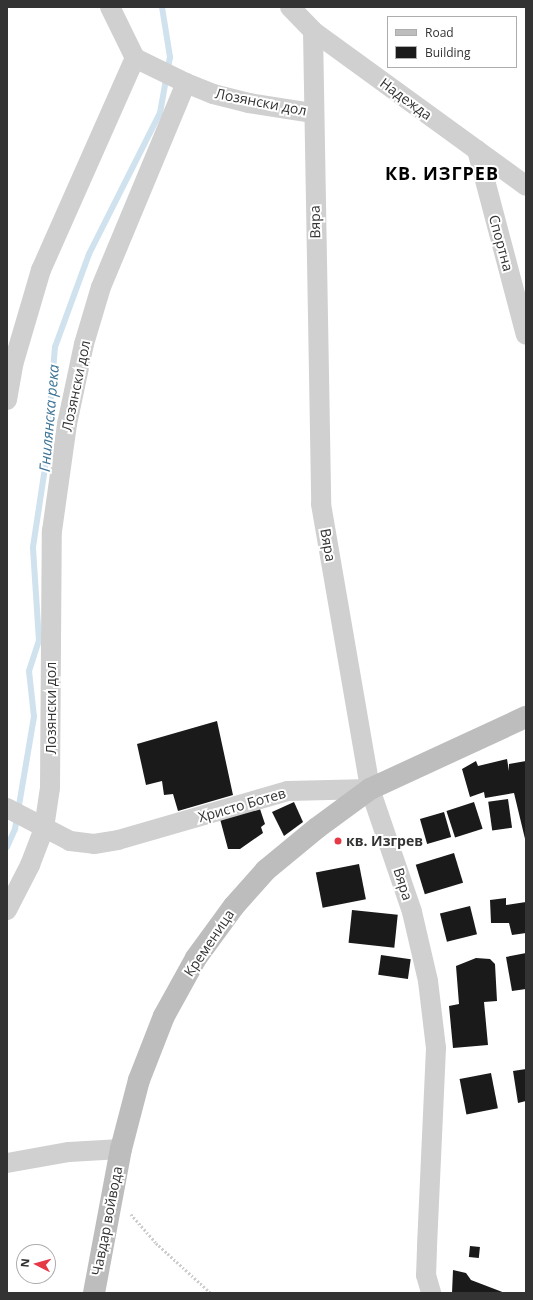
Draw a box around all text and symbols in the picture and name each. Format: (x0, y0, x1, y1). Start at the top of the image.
legend (387, 16, 517, 68)
text: Road (425, 24, 454, 41)
text: Building (425, 44, 470, 61)
street label: Надежда (377, 75, 435, 123)
street label: Лозянски дол (214, 85, 308, 119)
district label: КВ. ИЗГРЕВ (385, 162, 499, 184)
street label: Вяра (306, 205, 324, 239)
street label: Спортна (485, 213, 517, 273)
street label: Лозянски дол (58, 339, 94, 433)
water label: Гнилянска река (35, 363, 63, 473)
street label: Вяра (317, 527, 339, 563)
street label: Лозянски дол (43, 662, 59, 754)
street label: Христо Ботев (196, 784, 288, 826)
place label: кв. Изгрев (346, 833, 423, 849)
marker: кв. Изгрев (333, 836, 343, 846)
street label: Вяра (390, 866, 416, 902)
street label: Кременица (180, 906, 238, 980)
street label: Чавдар войвода (88, 1165, 126, 1277)
north arrow (16, 1244, 56, 1284)
text: N (17, 1258, 32, 1268)

